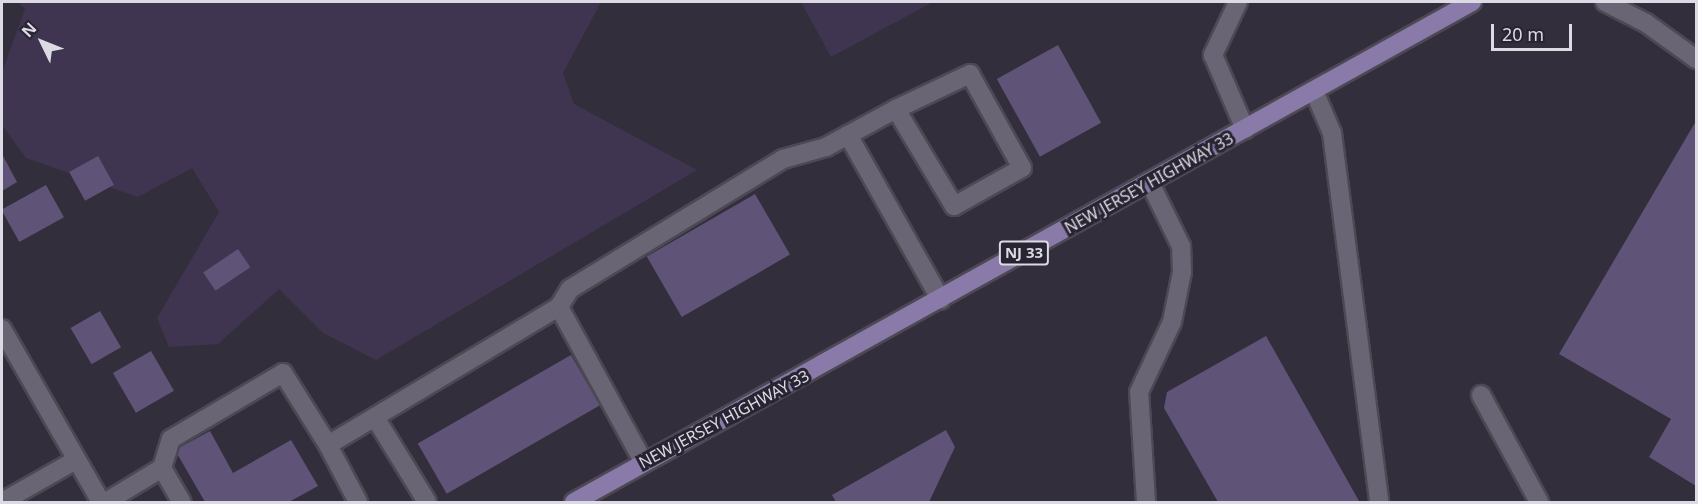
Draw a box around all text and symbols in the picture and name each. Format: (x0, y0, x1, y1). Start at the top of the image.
north arrow (12, 12, 72, 72)
scale bar (1494, 12, 1575, 50)
text: N (16, 17, 41, 42)
text: 20 m (1502, 22, 1544, 46)
street label: NEW JERSEY HIGHWAY 33 (1061, 129, 1237, 237)
road number: NJ 33 (998, 241, 1050, 265)
street label: NEW JERSEY HIGHWAY 33 (636, 366, 812, 472)

